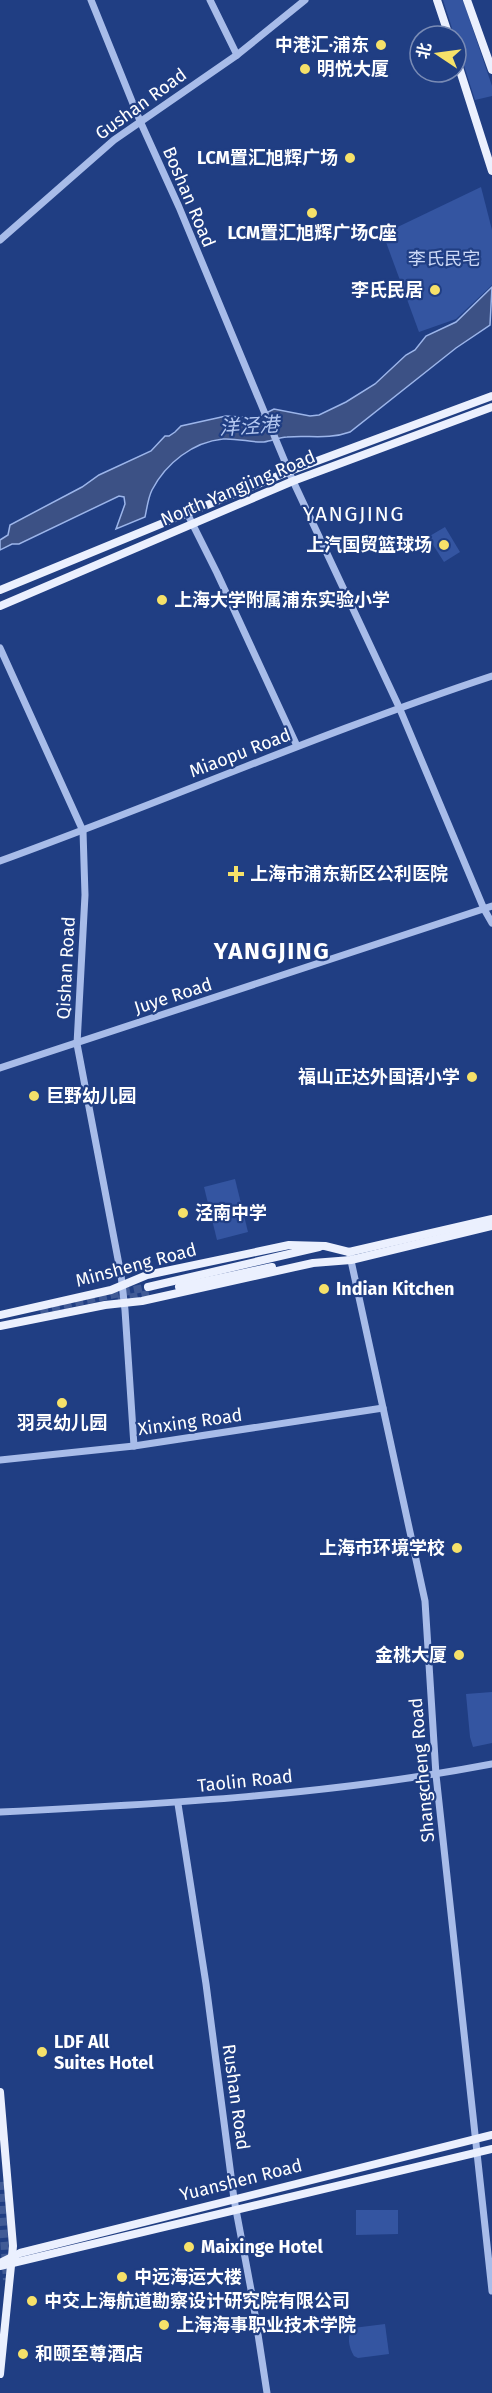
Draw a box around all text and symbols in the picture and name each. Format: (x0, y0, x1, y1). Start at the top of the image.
north arrow (408, 24, 468, 84)
place label: 中港汇·浦东 (275, 34, 369, 56)
marker: 中港汇·浦东 (374, 38, 388, 52)
text: 北 (413, 41, 435, 61)
place label: 明悦大厦 (317, 58, 389, 80)
marker: 明悦大厦 (298, 62, 312, 76)
street label: Gushan Road (91, 64, 191, 144)
street label: Boshan Road (158, 143, 220, 251)
place label: LCM置汇旭辉广场 (197, 147, 338, 169)
marker: LCM置汇旭辉广场 (343, 151, 357, 165)
marker: LCM置汇旭辉广场C座 (305, 206, 319, 220)
place label: LCM置汇旭辉广场C座 (227, 222, 397, 244)
park label: 李氏民宅 (408, 248, 480, 270)
place label: 李氏民居 (351, 279, 423, 301)
marker: 李氏民居 (428, 283, 442, 297)
water label: 洋泾港 (218, 412, 283, 440)
street label: North Yangjing Road (157, 445, 319, 531)
district label: YANGJING (303, 501, 405, 527)
place label: 上汽国贸篮球场 (306, 534, 432, 556)
marker: 上汽国贸篮球场 (437, 538, 451, 552)
place label: 上海大学附属浦东实验小学 (174, 589, 390, 611)
marker: 上海大学附属浦东实验小学 (155, 593, 169, 607)
street label: Miaopu Road (186, 724, 294, 782)
place label: 上海市浦东新区公利医院 (250, 863, 448, 885)
marker: 上海市浦东新区公利医院 (227, 865, 245, 883)
street label: Qishan Road (52, 916, 80, 1020)
district label: YANGJING (213, 937, 330, 965)
street label: Juye Road (131, 973, 215, 1019)
place label: 福山正达外国语小学 (298, 1066, 460, 1088)
marker: 福山正达外国语小学 (465, 1070, 479, 1084)
place label: 巨野幼儿园 (46, 1085, 136, 1107)
marker: 巨野幼儿园 (27, 1089, 41, 1103)
place label: 泾南中学 (195, 1202, 267, 1224)
marker: 泾南中学 (176, 1206, 190, 1220)
street label: Minsheng Road (73, 1238, 199, 1292)
place label: Indian Kitchen (336, 1278, 454, 1300)
marker: Indian Kitchen (317, 1282, 331, 1296)
marker: 羽灵幼儿园 (55, 1396, 69, 1410)
street label: Xinxing Road (136, 1404, 244, 1440)
place label: 羽灵幼儿园 (17, 1412, 107, 1434)
place label: 上海市环境学校 (319, 1537, 445, 1559)
marker: 上海市环境学校 (450, 1541, 464, 1555)
place label: 金桃大厦 (375, 1644, 447, 1666)
marker: 金桃大厦 (452, 1648, 466, 1662)
street label: Shangcheng Road (405, 1697, 439, 1843)
street label: Taolin Road (196, 1765, 294, 1797)
place label: LDF All Suites Hotel (54, 2031, 154, 2074)
street label: Rushan Road (218, 2043, 254, 2151)
marker: LDF All Suites Hotel (35, 2045, 49, 2059)
street label: Yuanshen Road (177, 2154, 305, 2206)
place label: Maixinge Hotel (201, 2236, 324, 2258)
marker: Maixinge Hotel (182, 2240, 196, 2254)
place label: 中远海运大楼 (134, 2266, 242, 2288)
marker: 中远海运大楼 (115, 2270, 129, 2284)
place label: 中交上海航道勘察设计研究院有限公司 (44, 2290, 350, 2312)
marker: 中交上海航道勘察设计研究院有限公司 (25, 2294, 39, 2308)
place label: 上海海事职业技术学院 (176, 2314, 356, 2336)
marker: 上海海事职业技术学院 (157, 2318, 171, 2332)
place label: 和颐至尊酒店 (35, 2343, 143, 2365)
marker: 和颐至尊酒店 (16, 2347, 30, 2361)

